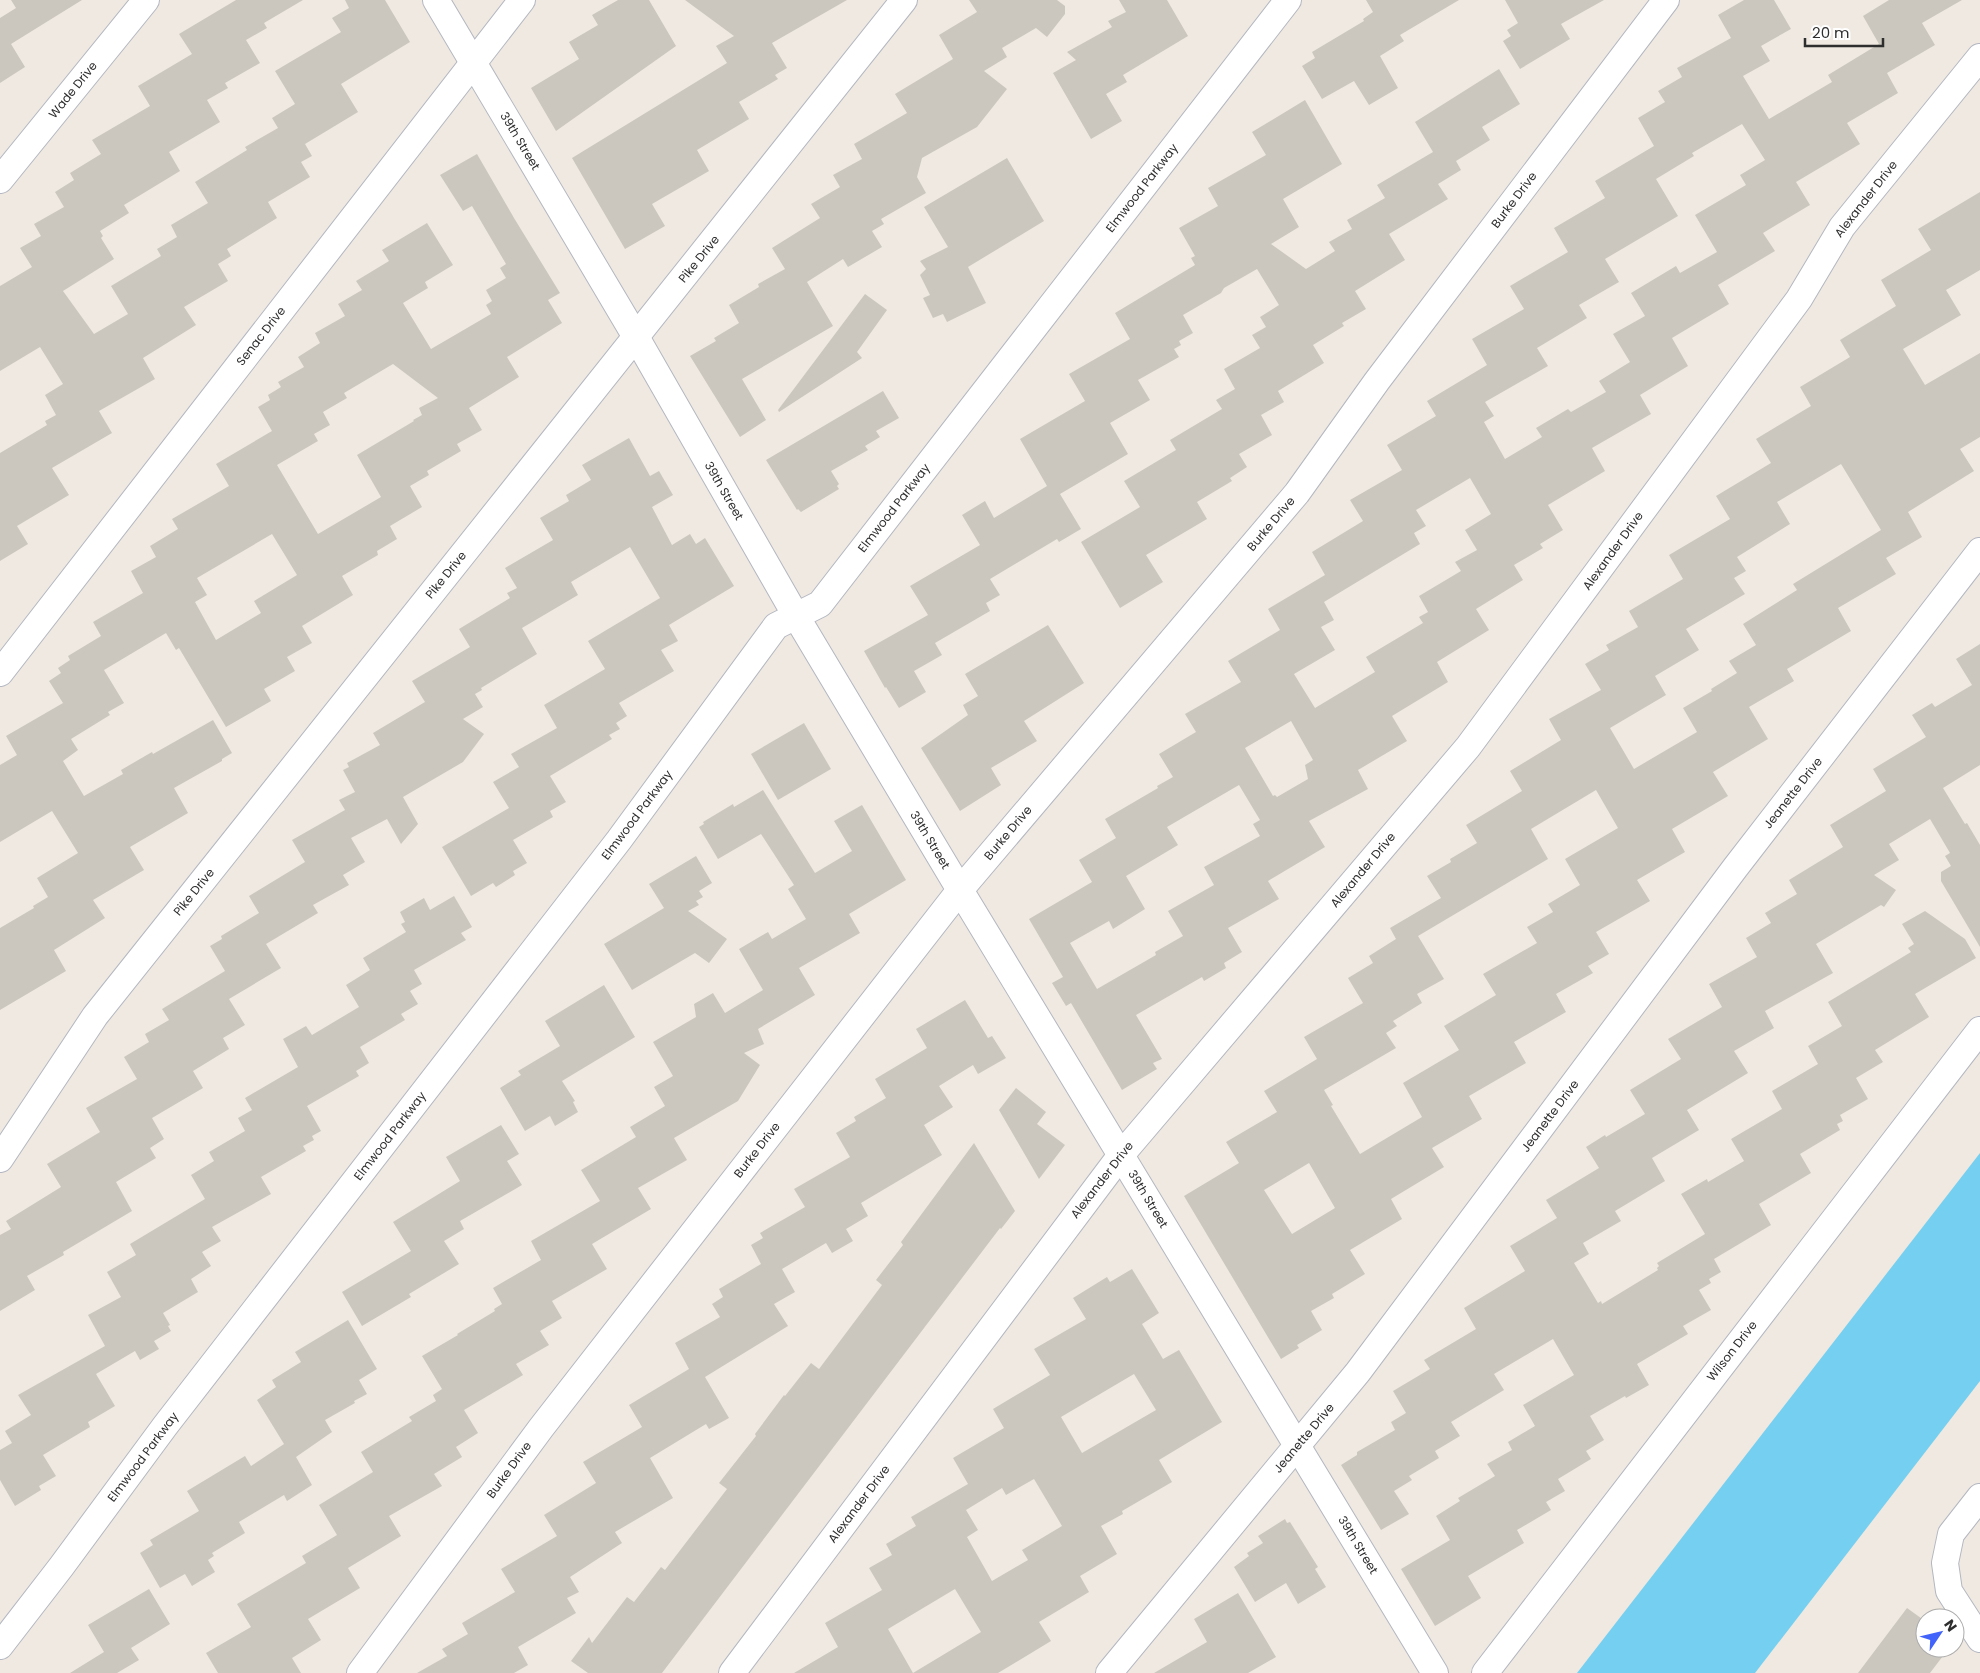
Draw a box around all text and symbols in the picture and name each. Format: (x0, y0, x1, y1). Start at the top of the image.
scale bar (1805, 15, 1882, 47)
text: 20 m (1812, 22, 1850, 43)
street label: Wade Drive (44, 58, 101, 122)
street label: 39th Street (496, 108, 544, 173)
street label: Elmwood Parkway (1102, 140, 1182, 236)
street label: Alexander Drive (1830, 157, 1901, 241)
street label: Burke Drive (1487, 168, 1540, 231)
street label: Pike Drive (674, 231, 723, 286)
street label: Senac Drive (232, 303, 289, 369)
street label: 39th Street (701, 458, 748, 523)
street label: Elmwood Parkway (854, 460, 934, 556)
street label: Burke Drive (1243, 493, 1298, 555)
street label: Alexander Drive (1578, 508, 1647, 593)
street label: Pike Drive (421, 547, 470, 602)
street label: Jeanette Drive (1759, 753, 1826, 832)
street label: Elmwood Parkway (597, 766, 676, 863)
street label: Burke Drive (980, 802, 1035, 864)
street label: 39th Street (906, 807, 954, 872)
street label: Alexander Drive (1326, 828, 1399, 911)
street label: Pike Drive (169, 864, 218, 919)
street label: Jeanette Drive (1517, 1076, 1582, 1155)
street label: Elmwood Parkway (350, 1088, 430, 1184)
street label: Burke Drive (729, 1118, 784, 1181)
street label: Alexander Drive (1066, 1138, 1137, 1222)
street label: 39th Street (1124, 1166, 1172, 1231)
street label: Wilson Drive (1703, 1317, 1761, 1385)
street label: Jeanette Drive (1269, 1399, 1338, 1476)
street label: Elmwood Parkway (103, 1408, 182, 1505)
street label: Burke Drive (482, 1438, 535, 1502)
street label: Alexander Drive (824, 1461, 893, 1546)
street label: 39th Street (1334, 1512, 1382, 1577)
north arrow (1915, 1608, 1965, 1658)
text: N (1939, 1615, 1962, 1636)

